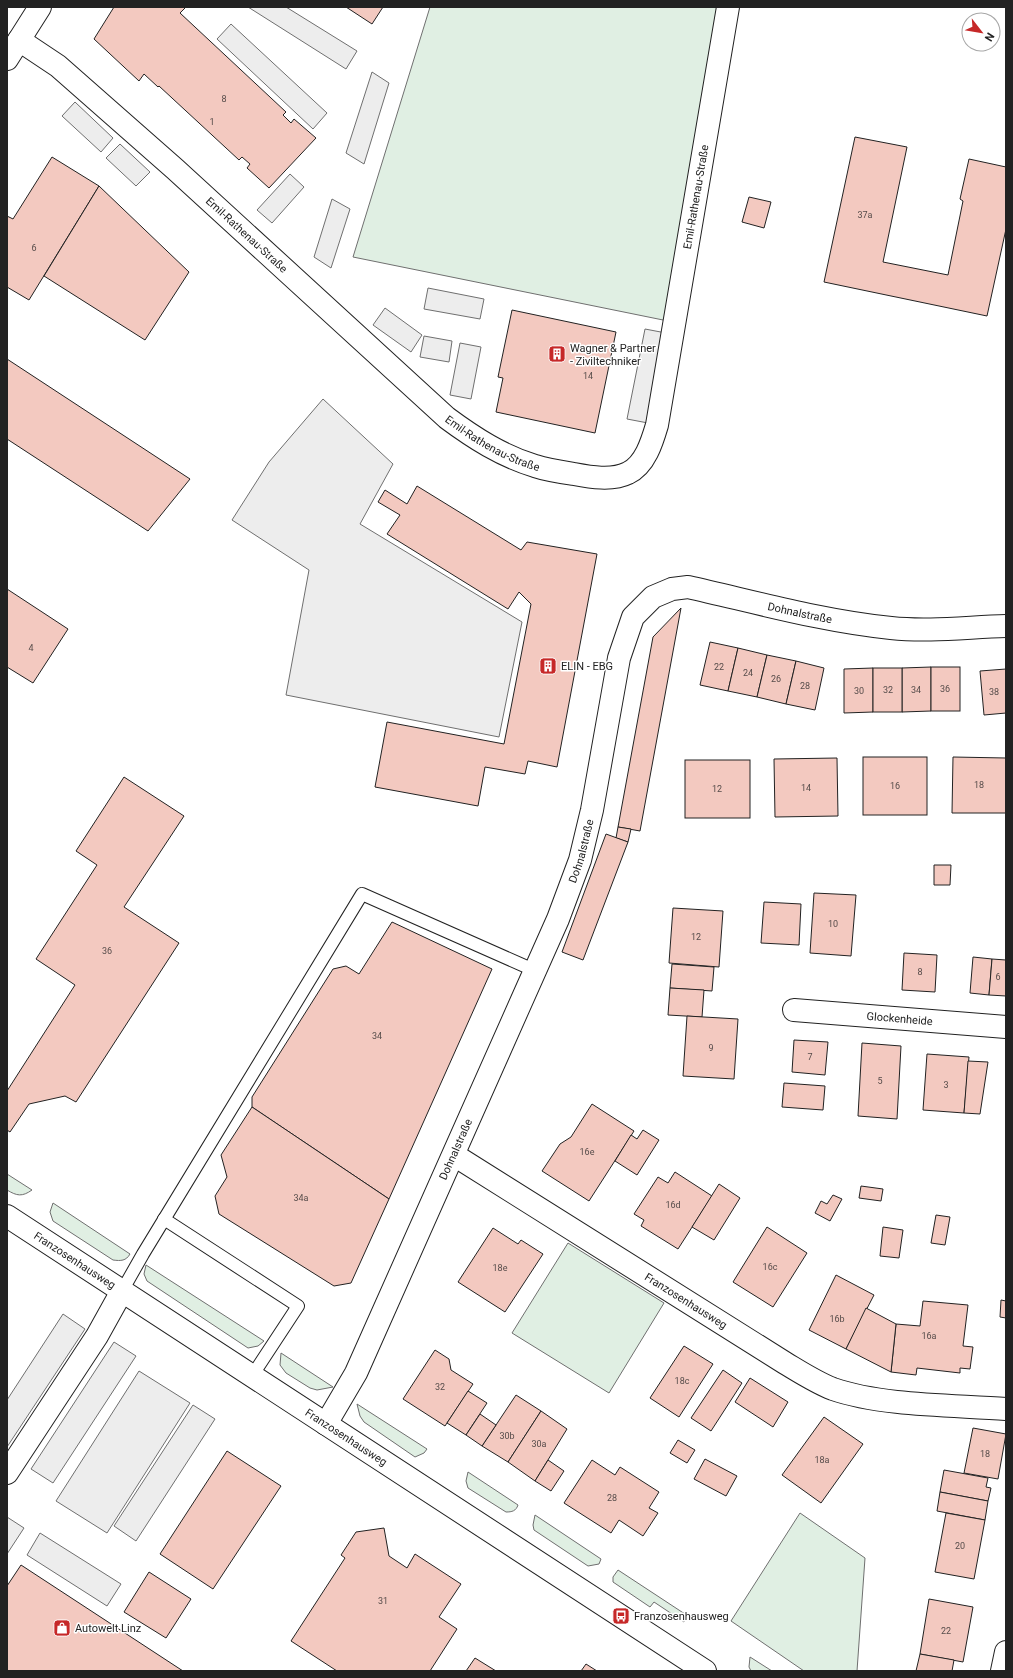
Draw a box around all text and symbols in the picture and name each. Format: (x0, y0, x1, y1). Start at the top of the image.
north arrow (961, 12, 1001, 52)
text: N (981, 30, 997, 44)
house number: 8 (221, 94, 227, 104)
house number: 1 (209, 117, 215, 127)
street label: Emil-Rathenau-Straße (680, 144, 711, 250)
street label: Emil-Rathenau-Straße (203, 194, 290, 275)
house number: 37a (857, 210, 873, 220)
house number: 6 (31, 243, 37, 253)
place label: Wagner & Partner - Ziviltechniker (570, 342, 656, 368)
building icon: Wagner & Partner - Ziviltechniker (547, 344, 567, 364)
house number: 14 (583, 371, 593, 381)
street label: Emil-Rathenau-Straße (443, 413, 542, 474)
street label: Dohnalstraße (766, 599, 833, 626)
house number: 4 (28, 643, 34, 653)
building icon: ELIN - EBG (538, 656, 558, 676)
place label: ELIN - EBG (561, 660, 613, 673)
house number: 22 (714, 662, 724, 672)
house number: 24 (743, 668, 753, 678)
house number: 26 (771, 674, 781, 684)
house number: 28 (800, 681, 810, 691)
house number: 36 (940, 684, 950, 694)
house number: 32 (883, 685, 893, 695)
house number: 34 (911, 685, 921, 695)
house number: 30 (854, 686, 864, 696)
house number: 38 (989, 687, 999, 697)
house number: 18 (974, 780, 984, 790)
house number: 16 (890, 781, 900, 791)
house number: 14 (801, 783, 811, 793)
house number: 12 (712, 784, 722, 794)
street label: Dohnalstraße (566, 818, 596, 885)
house number: 10 (828, 919, 838, 929)
house number: 12 (691, 932, 701, 942)
house number: 36 (102, 946, 112, 956)
house number: 8 (917, 967, 923, 977)
house number: 6 (995, 972, 1001, 982)
street label: Glockenheide (866, 1009, 933, 1028)
house number: 34 (372, 1031, 382, 1041)
house number: 9 (708, 1043, 714, 1053)
house number: 7 (807, 1052, 813, 1062)
house number: 5 (877, 1076, 883, 1086)
house number: 3 (943, 1080, 949, 1090)
street label: Dohnalstraße (436, 1117, 475, 1182)
house number: 16e (580, 1147, 595, 1157)
house number: 34a (293, 1193, 309, 1203)
house number: 16d (665, 1200, 681, 1210)
street label: Franzosenhausweg (32, 1229, 118, 1292)
house number: 16c (763, 1262, 778, 1272)
house number: 18e (493, 1263, 508, 1273)
street label: Franzosenhausweg (642, 1270, 730, 1332)
house number: 16b (829, 1314, 845, 1324)
house number: 16a (921, 1331, 937, 1341)
house number: 18c (675, 1376, 690, 1386)
house number: 32 (435, 1382, 445, 1392)
street label: Franzosenhausweg (303, 1406, 390, 1469)
house number: 30b (499, 1431, 515, 1441)
house number: 30a (531, 1439, 547, 1449)
house number: 18 (980, 1449, 990, 1459)
house number: 18a (814, 1455, 830, 1465)
house number: 28 (607, 1493, 617, 1503)
house number: 20 (955, 1541, 965, 1551)
house number: 31 (378, 1596, 388, 1606)
bus stop icon: Franzosenhausweg (611, 1606, 631, 1626)
place label: Franzosenhausweg (634, 1610, 729, 1623)
shop icon: Autowelt Linz (52, 1618, 72, 1638)
place label: Autowelt Linz (75, 1622, 142, 1635)
house number: 22 (941, 1626, 951, 1636)

